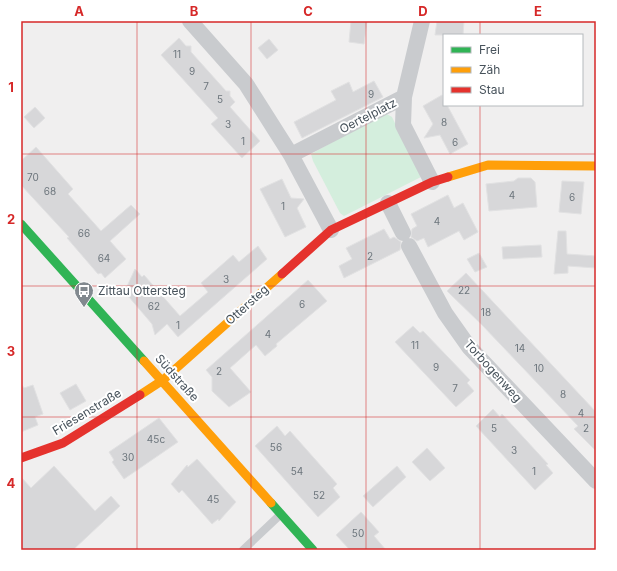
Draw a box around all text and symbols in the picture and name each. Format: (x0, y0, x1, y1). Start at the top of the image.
text: A (74, 3, 84, 19)
text: B (190, 3, 199, 19)
text: C (303, 3, 313, 19)
text: D (418, 3, 428, 19)
text: E (534, 3, 542, 19)
legend (443, 34, 583, 106)
text: Frei (479, 42, 500, 57)
house number: 11 (173, 48, 181, 60)
text: Zäh (479, 62, 500, 77)
house number: 9 (189, 65, 195, 77)
text: 1 (8, 79, 14, 95)
house number: 7 (203, 80, 209, 92)
text: Stau (479, 82, 505, 97)
house number: 9 (368, 88, 374, 100)
house number: 5 (217, 93, 223, 105)
street label: Oertelplatz (337, 95, 399, 136)
house number: 8 (441, 116, 447, 128)
house number: 3 (225, 118, 231, 130)
house number: 1 (241, 135, 245, 147)
house number: 6 (452, 136, 458, 148)
house number: 70 (27, 171, 39, 183)
house number: 68 (44, 185, 56, 197)
house number: 4 (509, 189, 515, 201)
house number: 6 (569, 191, 575, 203)
house number: 1 (281, 200, 285, 212)
text: 2 (7, 211, 15, 227)
house number: 4 (434, 215, 440, 227)
house number: 66 (78, 227, 90, 239)
house number: 2 (367, 250, 373, 262)
house number: 64 (98, 252, 110, 264)
house number: 3 (223, 273, 229, 285)
bus stop icon: Zittau Ottersteg (73, 280, 95, 308)
street label: Ottersteg (222, 281, 271, 328)
place label: Zittau Ottersteg (98, 283, 186, 298)
house number: 22 (458, 284, 470, 296)
house number: 6 (299, 298, 305, 310)
house number: 62 (148, 300, 160, 312)
house number: 18 (481, 306, 491, 318)
house number: 1 (176, 319, 180, 331)
house number: 4 (265, 328, 271, 340)
street label: Torbogenweg (461, 336, 525, 405)
house number: 11 (411, 339, 419, 351)
house number: 14 (515, 342, 525, 354)
text: 3 (7, 343, 15, 359)
street label: Südstraße (152, 351, 202, 404)
house number: 9 (433, 361, 439, 373)
house number: 10 (534, 362, 544, 374)
house number: 2 (216, 365, 222, 377)
house number: 7 (452, 382, 458, 394)
street label: Friesenstraße (50, 385, 124, 438)
house number: 8 (560, 388, 566, 400)
house number: 4 (578, 407, 584, 419)
house number: 5 (491, 422, 497, 434)
house number: 2 (583, 422, 589, 434)
house number: 45c (147, 433, 165, 445)
house number: 56 (270, 441, 282, 453)
house number: 3 (511, 444, 517, 456)
house number: 30 (122, 451, 134, 463)
house number: 54 (291, 465, 303, 477)
house number: 1 (532, 465, 536, 477)
text: 4 (7, 475, 16, 491)
house number: 52 (313, 489, 325, 501)
house number: 45 (207, 493, 219, 505)
house number: 50 (352, 527, 364, 539)

